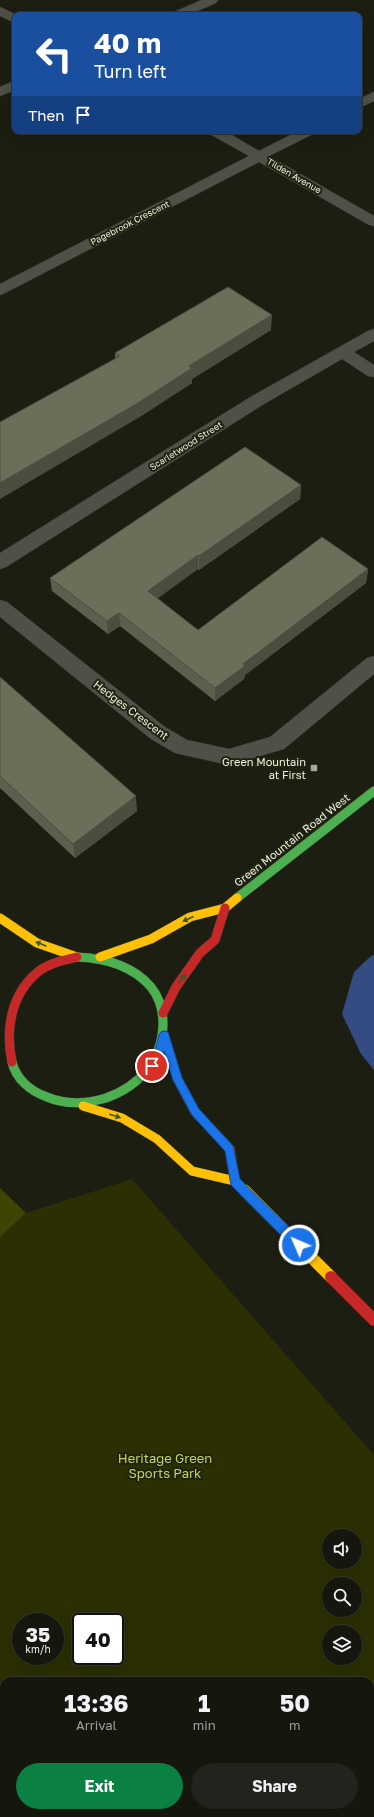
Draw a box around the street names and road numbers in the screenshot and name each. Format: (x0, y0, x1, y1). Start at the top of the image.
street label: Tilden Avenue (265, 156, 323, 196)
street label: Pagebrook Crescent (88, 198, 172, 247)
street label: Scarletwood Street (147, 419, 224, 472)
street label: Hedges Crescent (91, 677, 171, 742)
street label: Green Mountain Road West (231, 790, 352, 889)

